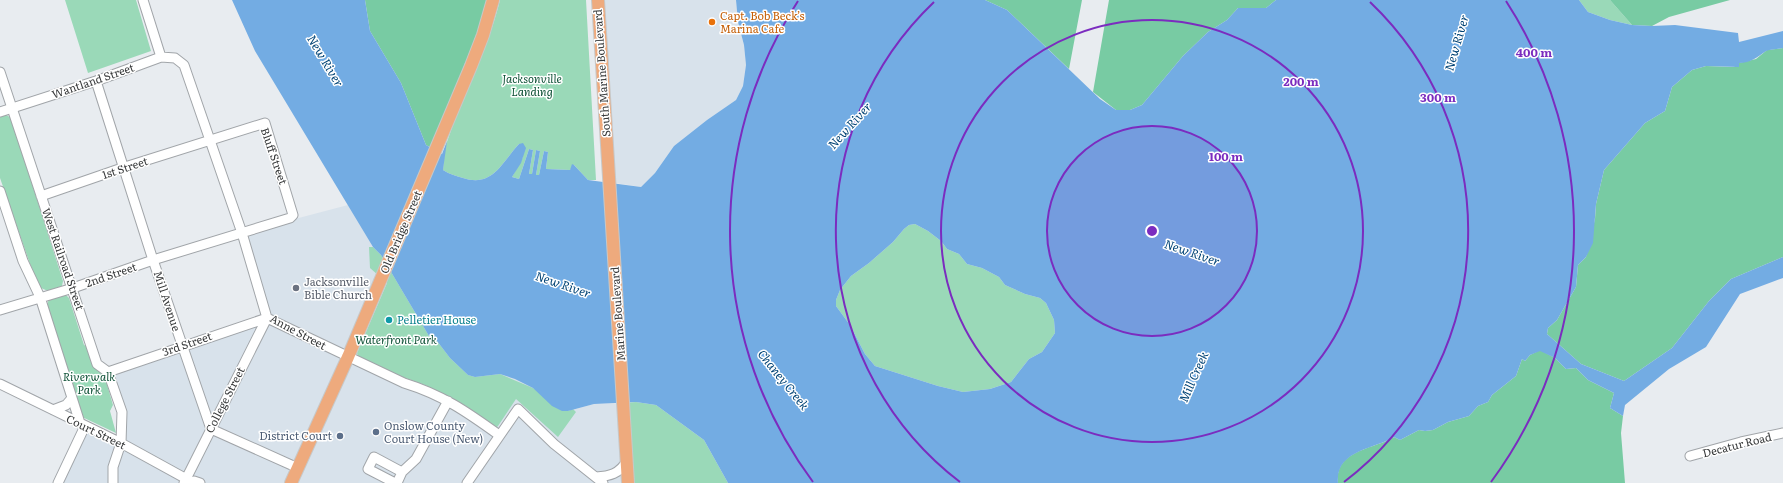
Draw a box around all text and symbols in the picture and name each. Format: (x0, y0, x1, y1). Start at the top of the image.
place label: Capt. Bob Beck’s Marina Cafe (720, 7, 804, 36)
street label: South Marine Boulevard (589, 8, 613, 137)
water label: New River (1439, 12, 1473, 73)
marker: Capt. Bob Beck’s Marina Cafe (707, 17, 717, 27)
water label: New River (303, 31, 349, 90)
text: 400 m (1516, 43, 1552, 61)
street label: Wantland Street (49, 58, 137, 102)
park label: Jacksonville Landing (502, 70, 562, 99)
text: 200 m (1283, 72, 1319, 90)
text: 300 m (1420, 88, 1456, 106)
water label: New River (823, 98, 875, 153)
street label: Bluff Street (258, 125, 292, 187)
text: 100 m (1209, 147, 1243, 165)
street label: 1st Street (100, 152, 150, 182)
street label: Old Bridge Street (375, 187, 425, 276)
street label: West Railroad Street (39, 206, 89, 312)
centre of rings (1145, 224, 1159, 238)
water label: New River (1162, 234, 1223, 270)
street label: 2nd Street (83, 258, 139, 290)
water label: New River (533, 266, 594, 302)
street label: Marine Boulevard (606, 266, 628, 362)
street label: Mill Avenue (151, 268, 185, 333)
place label: Jacksonville Bible Church (304, 273, 372, 302)
marker: Jacksonville Bible Church (291, 283, 301, 293)
street label: Anne Street (268, 310, 330, 353)
place label: Pelletier House (397, 311, 477, 327)
marker: Pelletier House (384, 315, 394, 325)
street label: 3rd Street (160, 327, 214, 359)
park label: Waterfront Park (355, 331, 437, 347)
water label: Chaney Creek (754, 345, 814, 414)
water label: Mill Creek (1174, 348, 1212, 405)
street label: College Street (201, 363, 248, 435)
park label: Riverwalk Park (63, 368, 115, 397)
street label: Court Street (64, 410, 129, 453)
place label: Onslow County Court House (New) (384, 417, 483, 446)
place label: District Court (259, 427, 333, 443)
marker: Onslow County Court House (New) (371, 427, 381, 437)
street label: Decatur Road (1701, 428, 1773, 460)
marker: District Court (335, 431, 345, 441)

